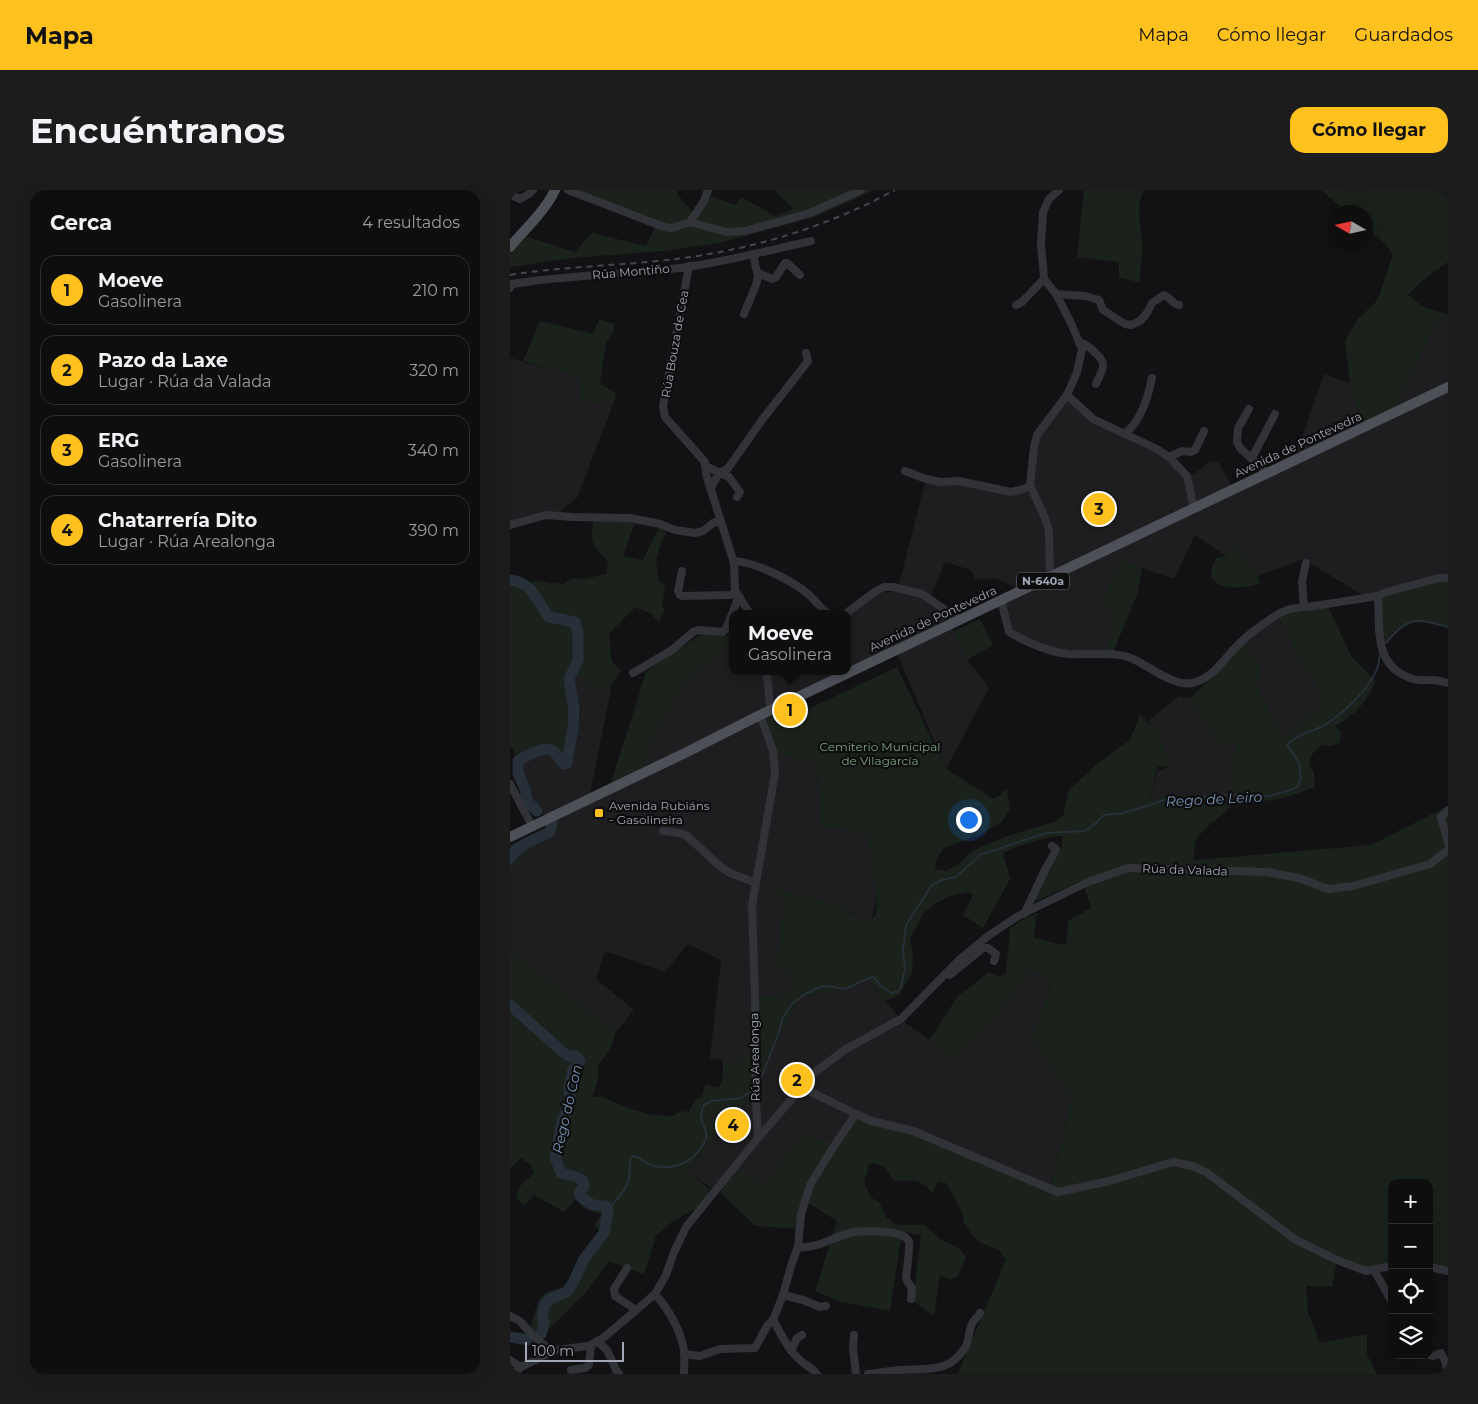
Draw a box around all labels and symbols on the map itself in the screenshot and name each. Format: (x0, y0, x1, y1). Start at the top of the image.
north arrow (1328, 205, 1373, 250)
street label: Rúa Montiño (592, 261, 670, 282)
street label: Rúa Bouza de Cea (658, 289, 691, 399)
street label: Avenida de Pontevedra (1232, 408, 1364, 481)
pin: 3 (1083, 490, 1115, 528)
road number: N-640a (1017, 572, 1069, 590)
street label: Avenida de Pontevedra (867, 582, 999, 655)
pin: 1 (774, 691, 806, 729)
park label: Cemiterio Municipal de Vilagarcía (819, 739, 941, 768)
water label: Rego de Leiro (1165, 787, 1263, 811)
place label: Avenida Rubiáns - Gasolineira (609, 798, 710, 827)
marker: Avenida Rubiáns - Gasolineira (593, 807, 605, 819)
your location (956, 807, 982, 833)
street label: Rúa da Valada (1142, 861, 1228, 878)
street label: Rúa Arealonga (746, 1013, 763, 1101)
pin: 2 (781, 1061, 813, 1099)
water label: Rego do Con (548, 1063, 586, 1155)
pin: 4 (717, 1106, 749, 1144)
scale bar (525, 1339, 624, 1362)

